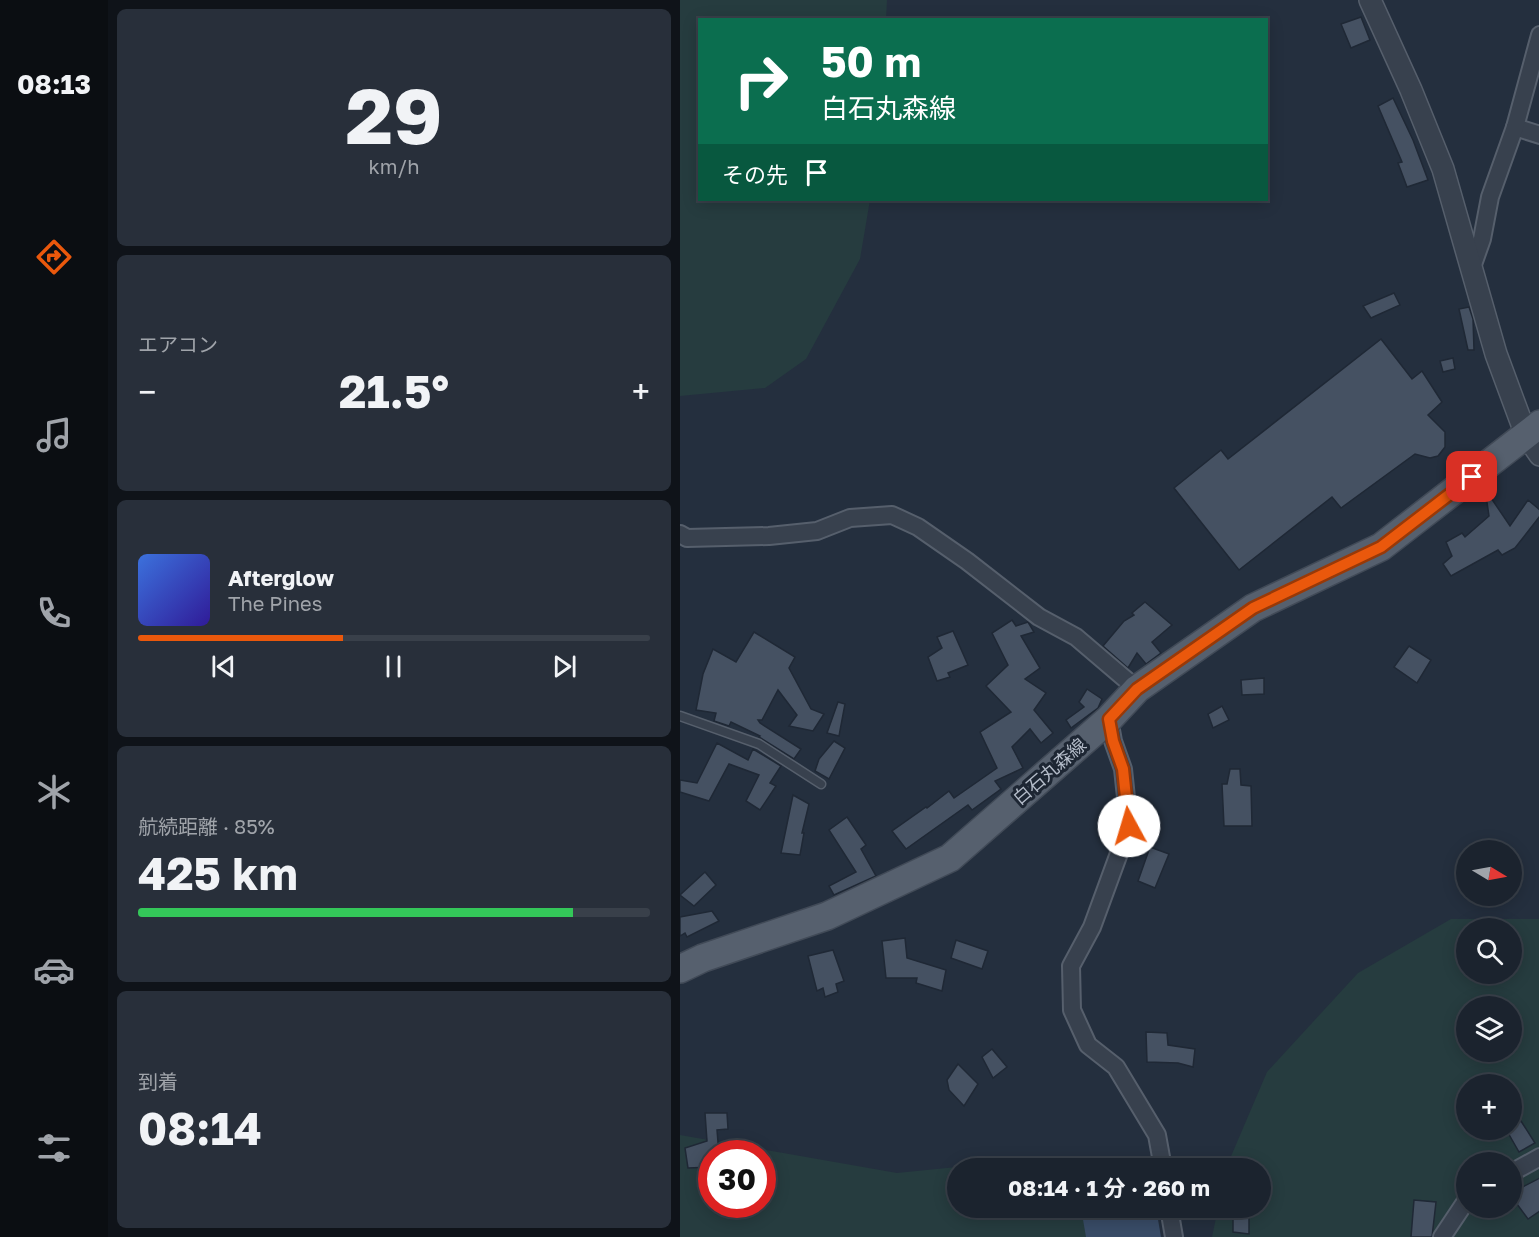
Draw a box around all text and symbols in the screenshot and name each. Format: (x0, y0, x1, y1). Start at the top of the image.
text: 50 m (821, 36, 921, 86)
icon: right (722, 42, 800, 120)
text: 08:13 (17, 68, 91, 100)
text: 29 (345, 68, 443, 161)
text: 白石丸森線 (821, 92, 956, 124)
text: km/h (369, 154, 419, 178)
icon: arrive (800, 156, 833, 189)
text: その先 (722, 161, 788, 188)
icon: directions (33, 236, 75, 278)
text: エアコン (138, 332, 218, 356)
text: 21.5° (339, 364, 449, 418)
text: − (138, 372, 156, 411)
text: + (632, 372, 650, 411)
icon: music (33, 414, 75, 456)
pin (1446, 451, 1497, 502)
icon: arrive (1455, 460, 1488, 493)
text: Afterglow (228, 564, 334, 591)
text: The Pines (228, 591, 322, 615)
icon: phone (33, 592, 75, 634)
icon: previous (207, 650, 240, 683)
icon: pause (377, 650, 410, 683)
icon: next (548, 650, 581, 683)
street label: 白石丸森線 (1008, 733, 1090, 809)
icon: climate (33, 771, 75, 813)
position arrow (1097, 794, 1161, 858)
text: 航続距離 · 85% (138, 814, 275, 838)
north arrow (1456, 840, 1522, 906)
map controls (1456, 840, 1522, 1218)
text: 425 km (138, 846, 298, 900)
button: search (1456, 918, 1522, 984)
icon: car (33, 949, 75, 991)
button: layers (1456, 996, 1522, 1062)
text: 到着 (138, 1069, 178, 1093)
button: + (1456, 1074, 1522, 1140)
text: 08:14 (138, 1101, 262, 1155)
icon: filters (33, 1127, 75, 1169)
speed limit sign: 30 (698, 1140, 776, 1218)
button: − (1456, 1152, 1522, 1218)
text: 08:14 · 1 分 · 260 m (1008, 1174, 1210, 1201)

